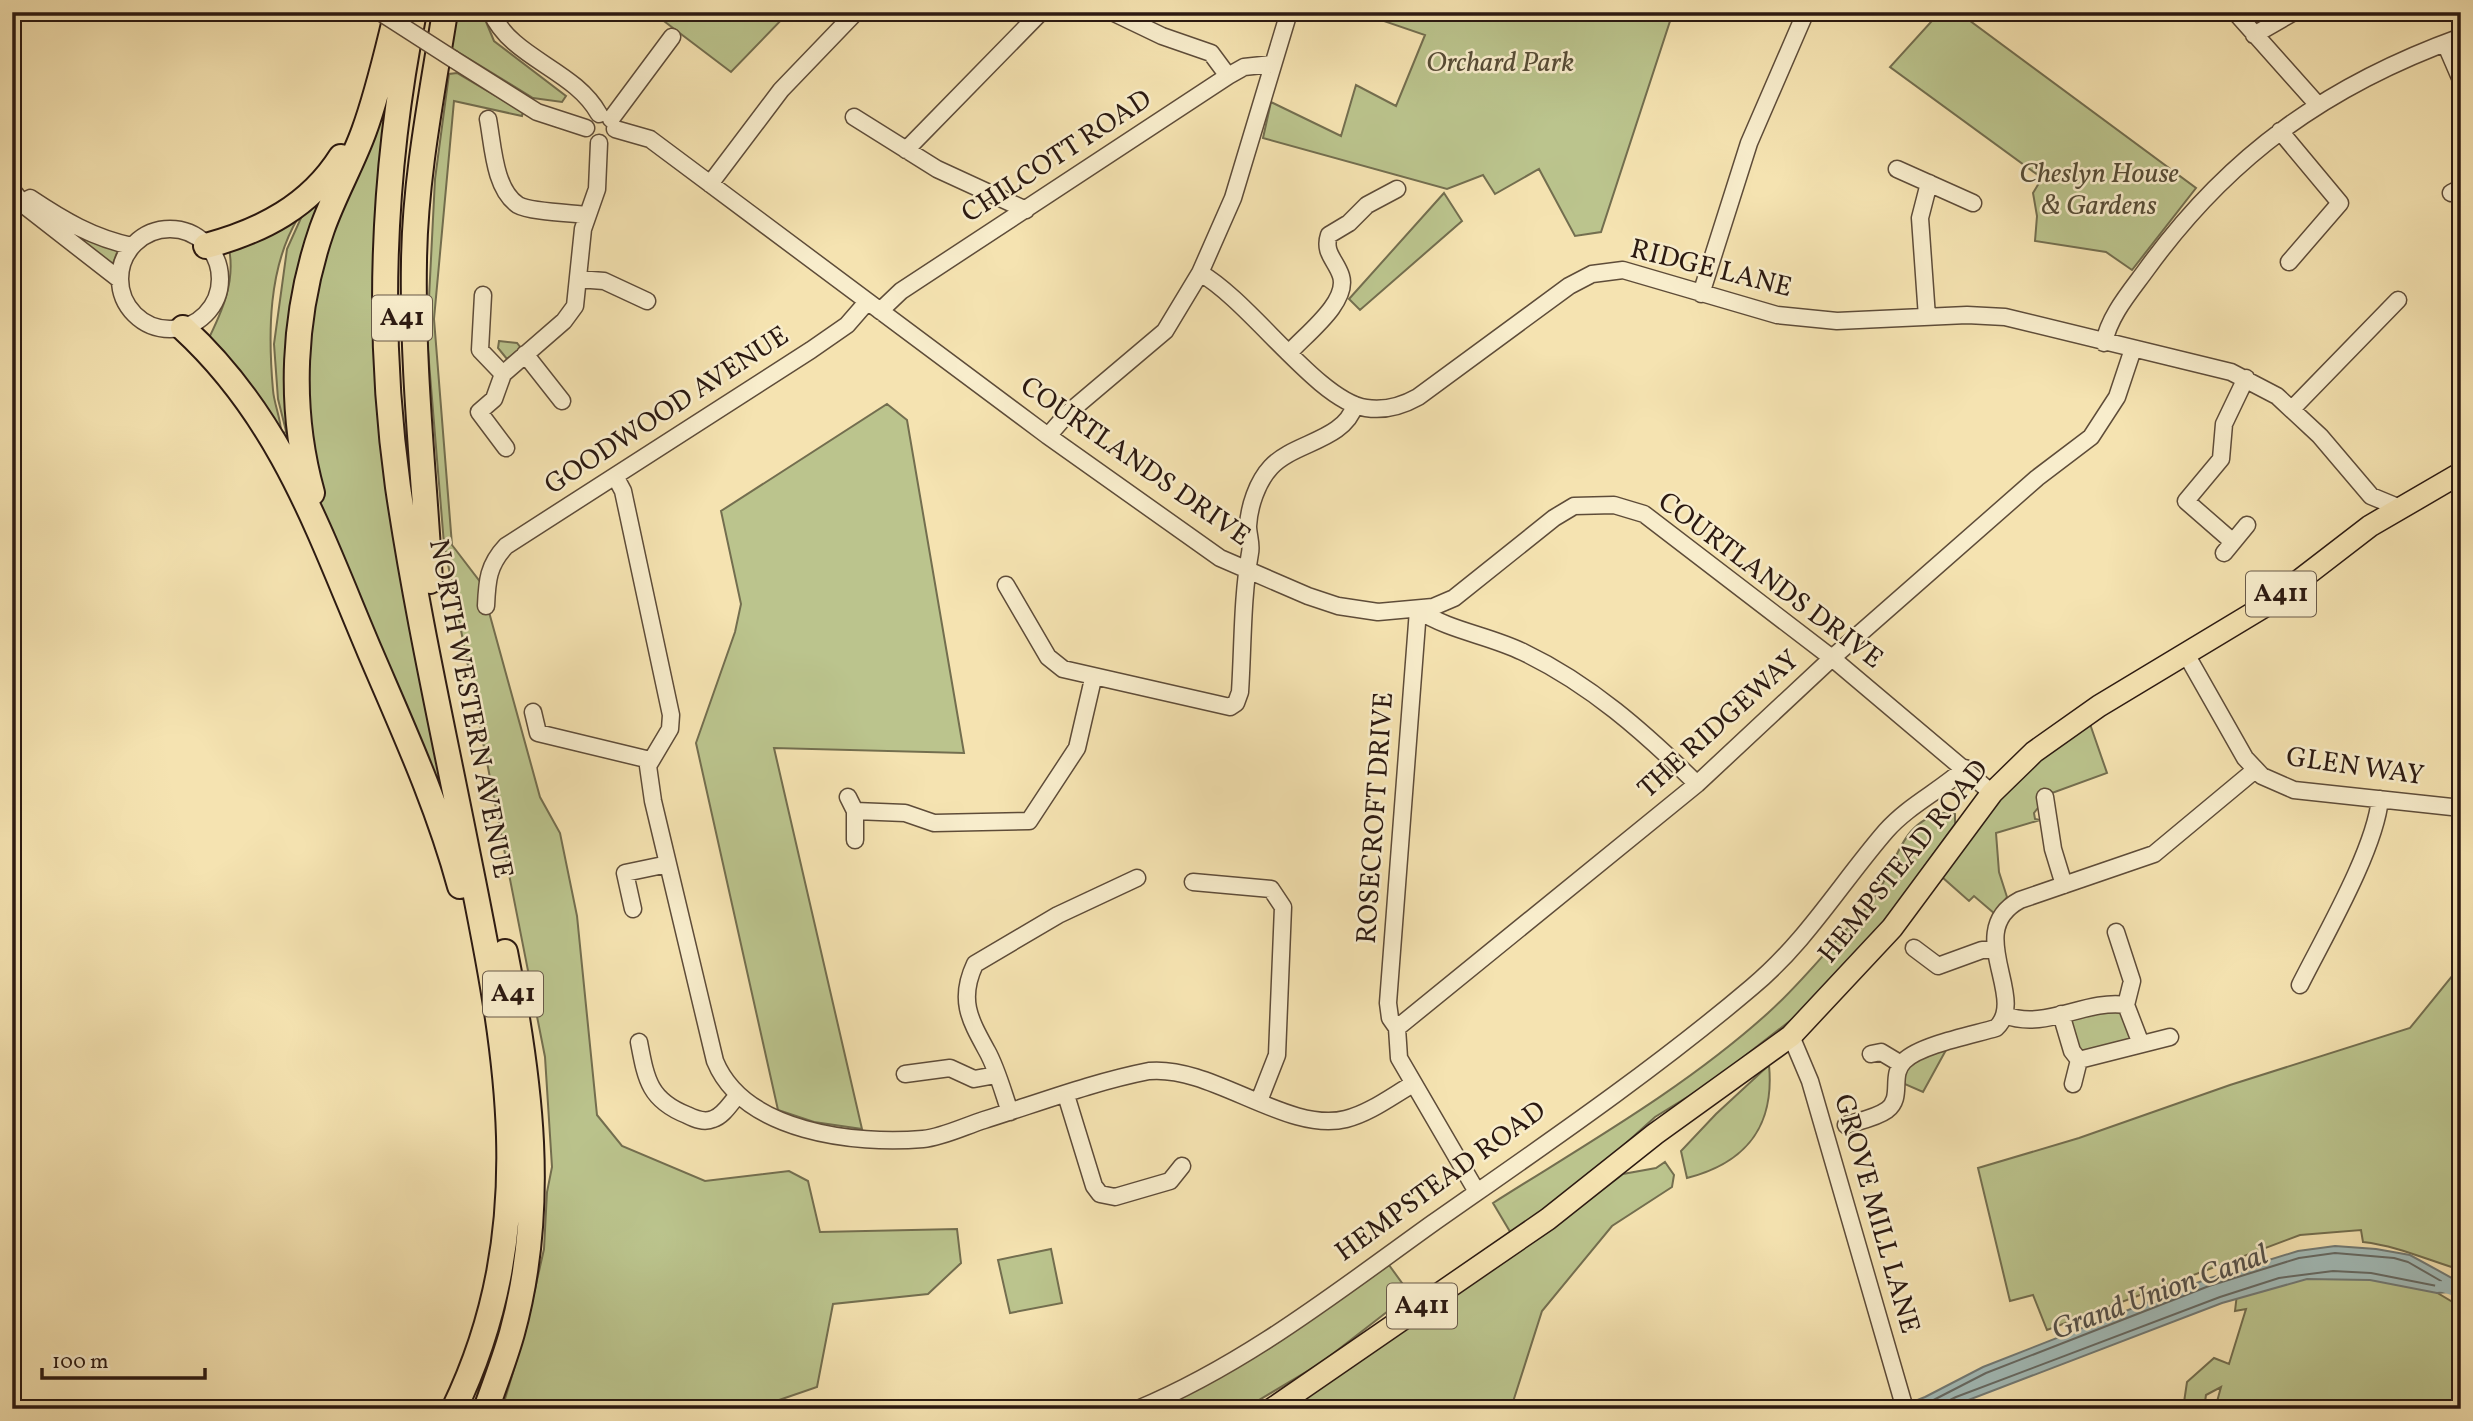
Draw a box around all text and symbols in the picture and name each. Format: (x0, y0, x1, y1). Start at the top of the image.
park label: Orchard Park (1426, 44, 1574, 83)
street label: CHILCOTT ROAD (954, 81, 1160, 233)
park label: Cheslyn House & Gardens (2019, 155, 2179, 226)
street label: RIDGE LANE (1626, 230, 1796, 308)
road number: A41 (372, 296, 432, 340)
street label: GOODWOOD AVENUE (537, 317, 797, 505)
street label: COURTLANDS DRIVE (1012, 368, 1258, 556)
street label: COURTLANDS DRIVE (1649, 483, 1891, 679)
street label: NORTH WESTERN AVENUE (418, 536, 522, 882)
road number: A411 (2246, 572, 2316, 616)
street label: THE RIDGEWAY (1630, 642, 1808, 808)
street label: ROSECROFT DRIVE (1348, 691, 1404, 945)
street label: GLEN WAY (2284, 738, 2426, 796)
street label: HEMPSTEAD ROAD (1810, 752, 1998, 972)
road number: A41 (483, 972, 543, 1016)
street label: GROVE MILL LANE (1823, 1090, 1929, 1338)
street label: HEMPSTEAD ROAD (1328, 1092, 1554, 1272)
water label: Grand Union Canal (2046, 1234, 2275, 1352)
road number: A411 (1387, 1284, 1457, 1329)
scale bar (42, 1337, 205, 1381)
text: 100 m (52, 1348, 109, 1377)

